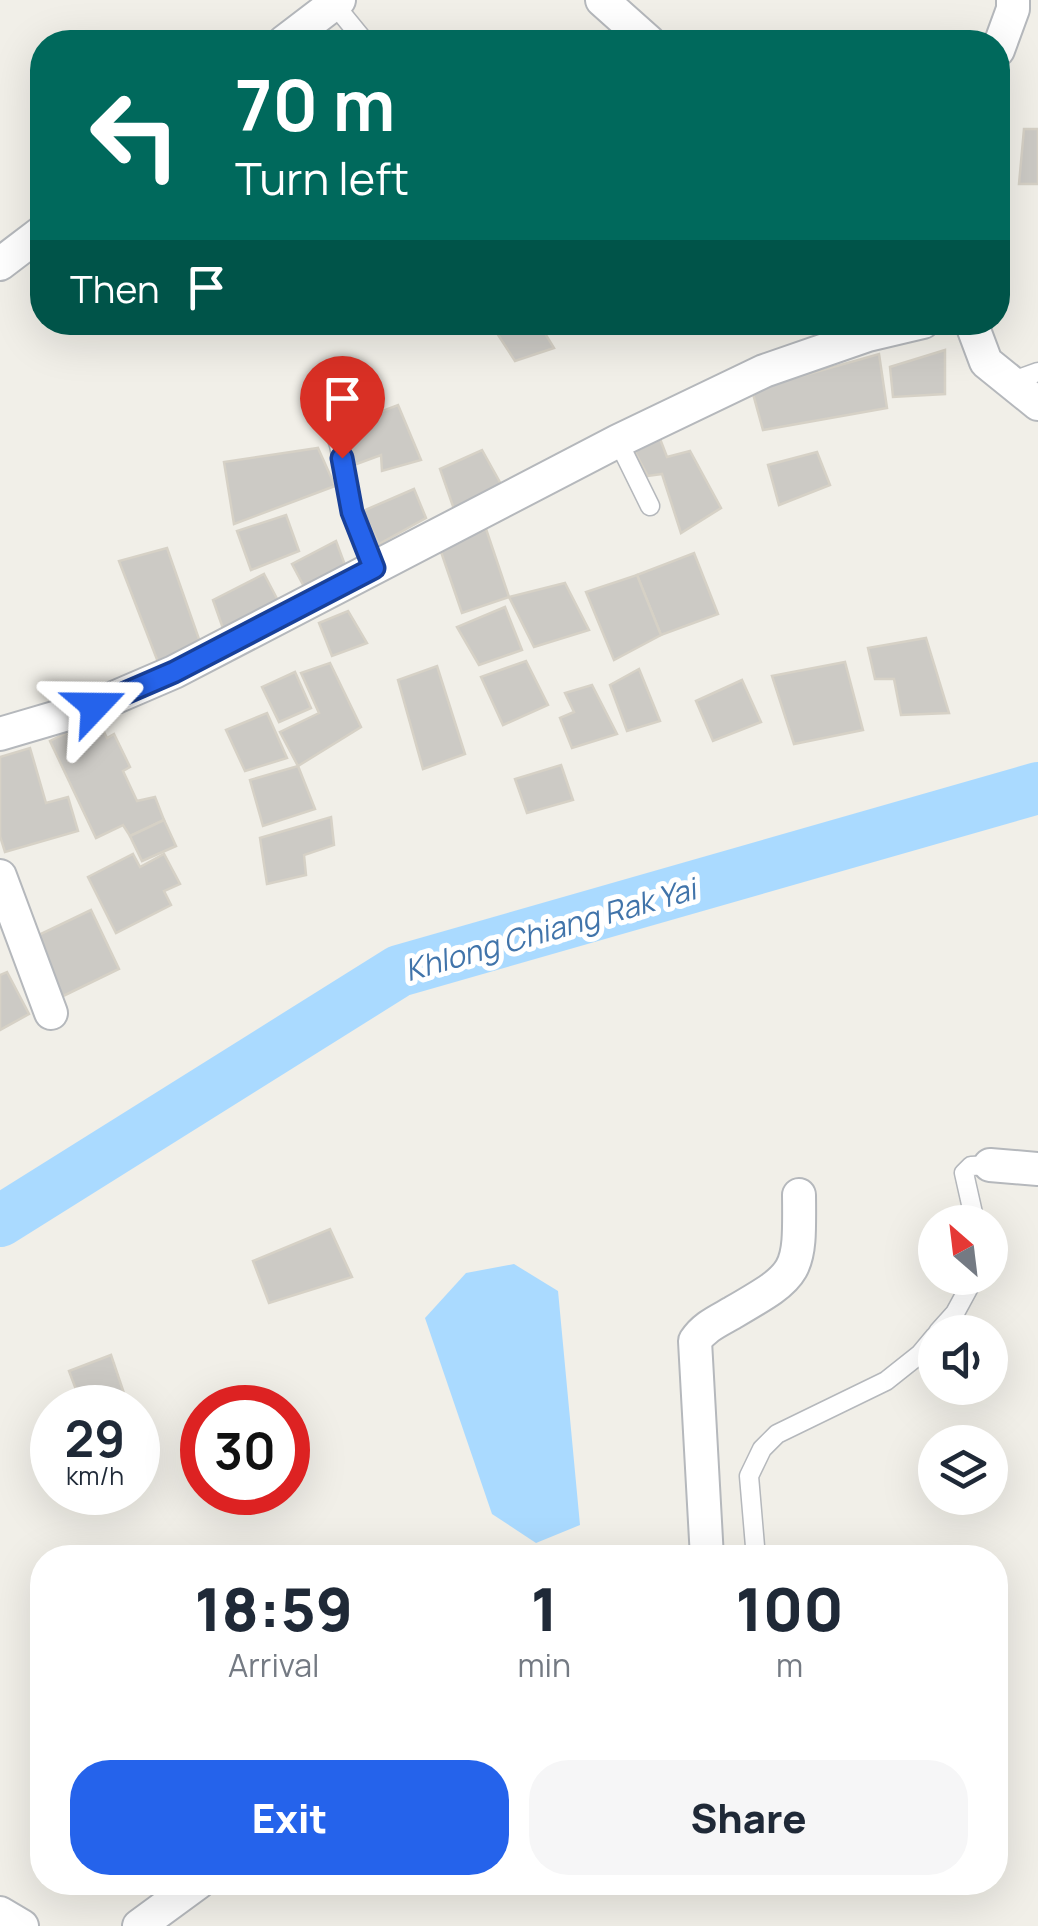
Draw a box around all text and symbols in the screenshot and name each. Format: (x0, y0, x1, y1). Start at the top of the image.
text: 70 m (235, 56, 395, 152)
icon: left (70, 70, 200, 200)
text: Turn left (235, 147, 409, 209)
icon: arrive (179, 260, 234, 315)
text: Then (70, 262, 159, 314)
pin (300, 356, 385, 459)
icon: arrive (315, 371, 370, 426)
position arrow (43, 654, 147, 758)
water label: Khlong Chiang Rak Yai (400, 867, 704, 990)
north arrow (918, 1205, 1008, 1295)
map controls (918, 1205, 1008, 1515)
button: sound (918, 1315, 1008, 1405)
speed limit sign: 30 (180, 1385, 310, 1515)
text: 29 (65, 1404, 125, 1472)
button: layers (918, 1425, 1008, 1515)
text: km/h (66, 1458, 124, 1493)
text: 18:59 (194, 1567, 353, 1649)
text: 1 (531, 1567, 558, 1649)
text: 100 (735, 1567, 844, 1649)
text: Arrival (228, 1643, 319, 1687)
text: min (517, 1643, 571, 1687)
text: m (776, 1643, 803, 1687)
button: Exit (70, 1760, 509, 1875)
button: Share (529, 1760, 968, 1875)

